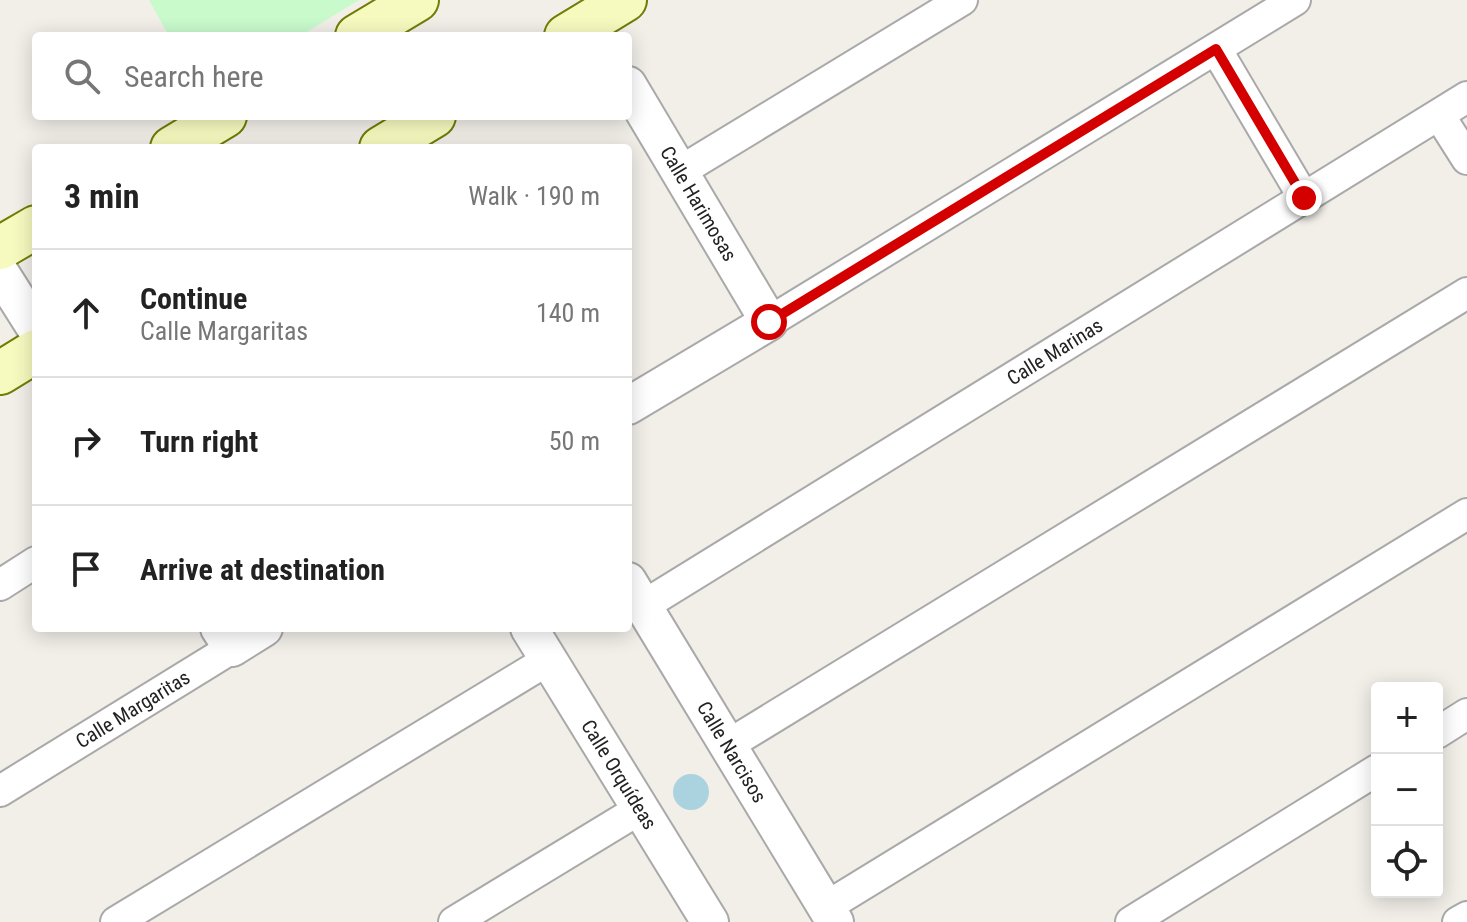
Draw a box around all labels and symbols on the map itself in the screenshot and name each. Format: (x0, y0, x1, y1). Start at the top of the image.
street label: Calle Harimosas (655, 142, 742, 265)
route end (1286, 180, 1322, 216)
route start (751, 304, 787, 340)
street label: Calle Marinas (1003, 313, 1107, 390)
street label: Calle Margaritas (71, 665, 194, 753)
street label: Calle Narcisos (692, 697, 772, 807)
street label: Calle Orquídeas (576, 715, 662, 834)

